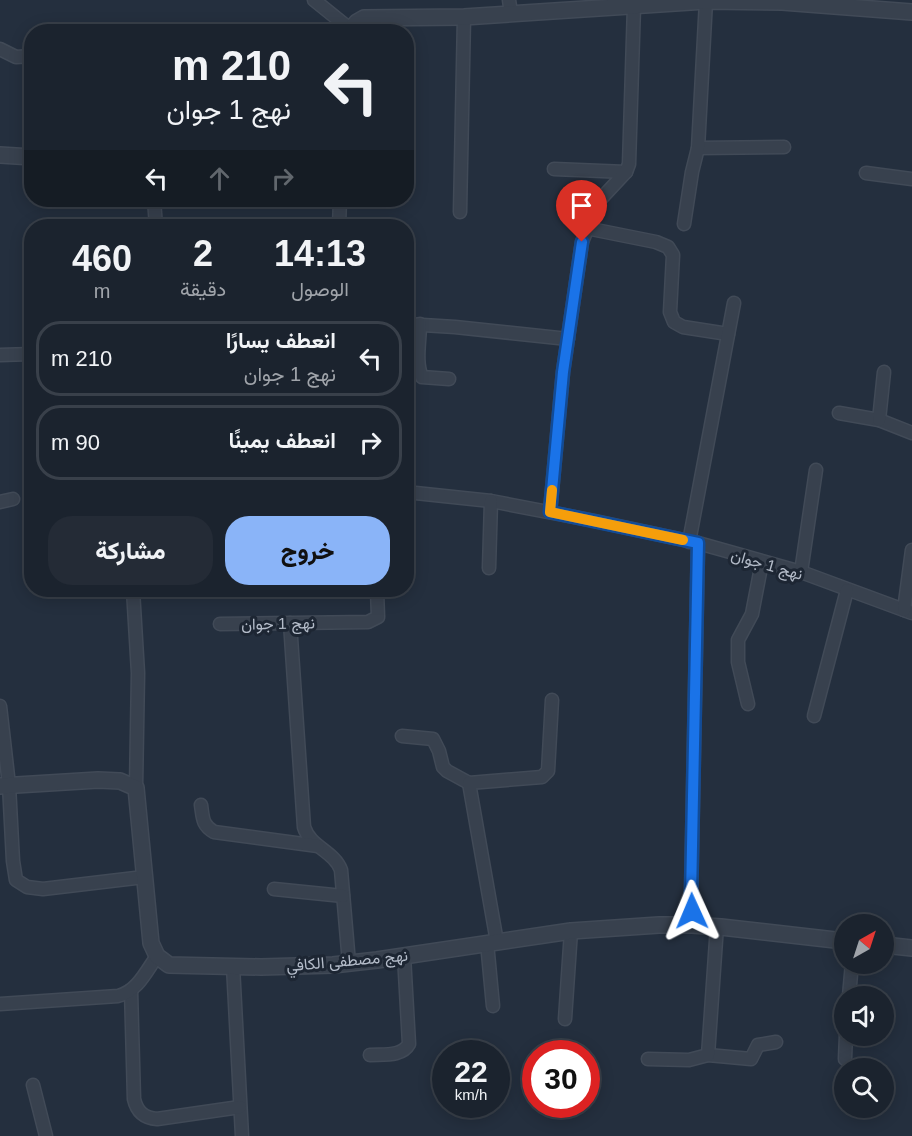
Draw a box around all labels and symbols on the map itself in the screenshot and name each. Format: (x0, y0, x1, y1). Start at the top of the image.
pin (556, 180, 607, 242)
street label: نهج 1 جوان (728, 546, 805, 586)
street label: نهج 1 جوان (241, 614, 315, 636)
position arrow (660, 879, 724, 943)
north arrow (834, 914, 894, 974)
street label: نهج مصطفى الكافي (285, 947, 409, 979)
speed limit sign: 30 (522, 1040, 600, 1118)

